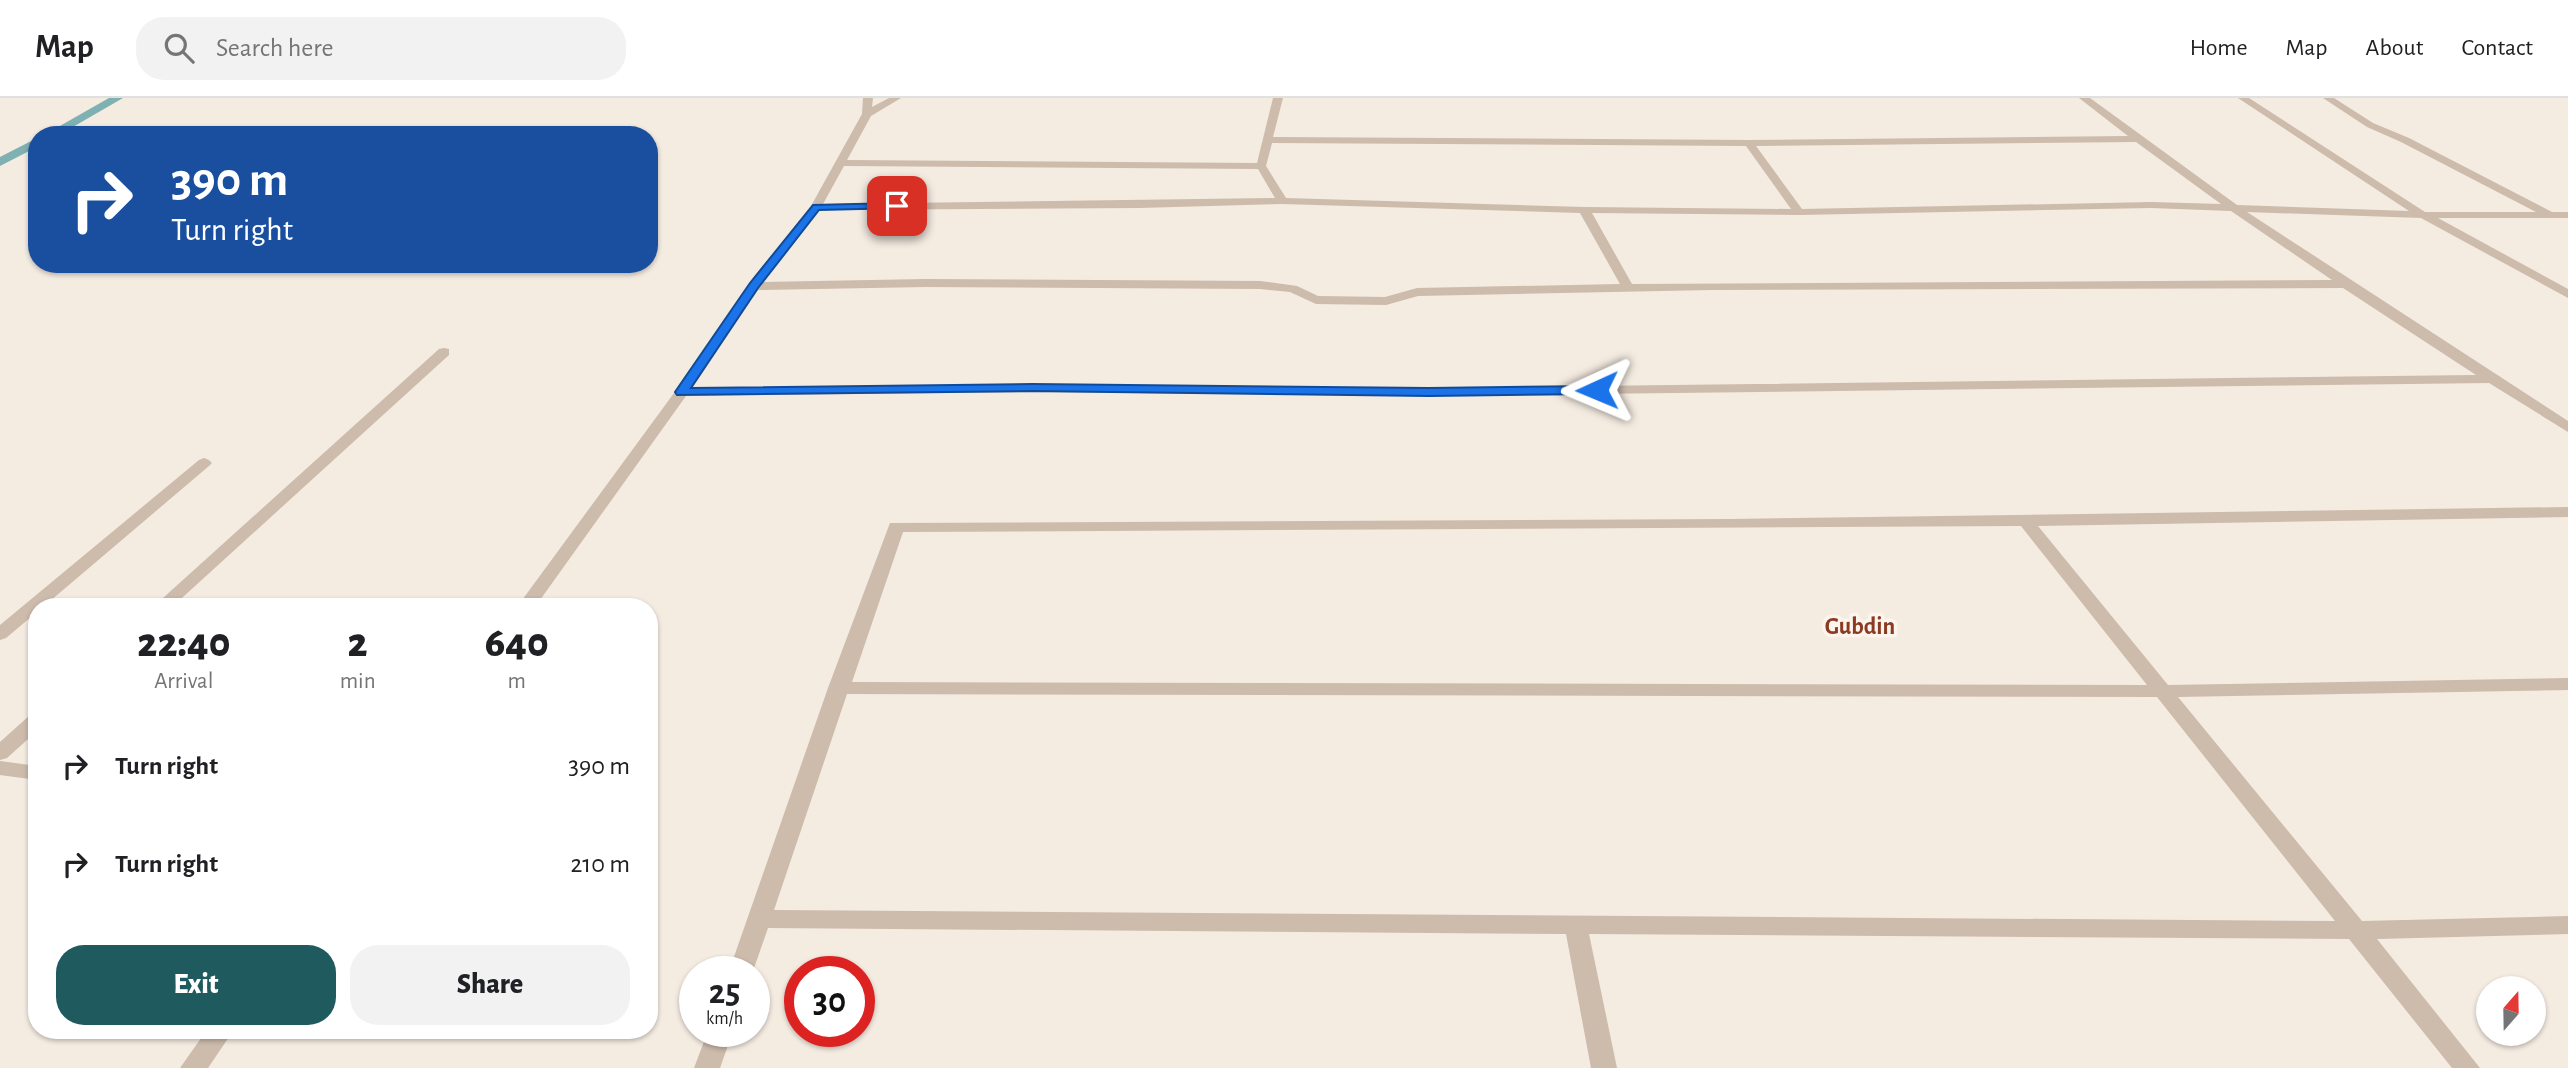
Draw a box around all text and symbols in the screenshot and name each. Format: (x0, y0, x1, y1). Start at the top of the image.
search box (136, 17, 626, 80)
icon: search (160, 29, 198, 67)
text: Map (35, 31, 94, 64)
text: Search here (216, 35, 334, 61)
text: Home (2190, 36, 2248, 60)
text: Map (2286, 36, 2328, 60)
text: About (2366, 36, 2423, 60)
text: Contact (2461, 36, 2533, 60)
icon: right (56, 154, 147, 245)
text: 390 m (171, 156, 288, 205)
pin (867, 176, 927, 236)
icon: arrive (878, 187, 916, 225)
text: Turn right (171, 214, 293, 246)
position arrow (1560, 353, 1634, 427)
district label: Gubdin (1825, 615, 1895, 639)
text: 22:40 (137, 622, 230, 664)
text: 2 (348, 622, 368, 664)
text: 640 (485, 622, 549, 664)
text: Arrival (154, 670, 213, 693)
text: min (340, 670, 376, 693)
text: m (508, 670, 526, 693)
icon: right (56, 747, 94, 785)
text: Turn right (115, 753, 218, 779)
text: 390 m (568, 753, 630, 779)
icon: right (56, 845, 94, 883)
text: Turn right (115, 851, 218, 877)
text: 210 m (570, 851, 630, 877)
button: Exit (56, 945, 336, 1025)
button: Share (350, 945, 630, 1025)
speed limit sign: 30 (784, 956, 875, 1047)
text: 25 (709, 975, 740, 1010)
north arrow (2476, 976, 2546, 1046)
map controls (2476, 976, 2546, 1046)
text: km/h (706, 1010, 743, 1028)

